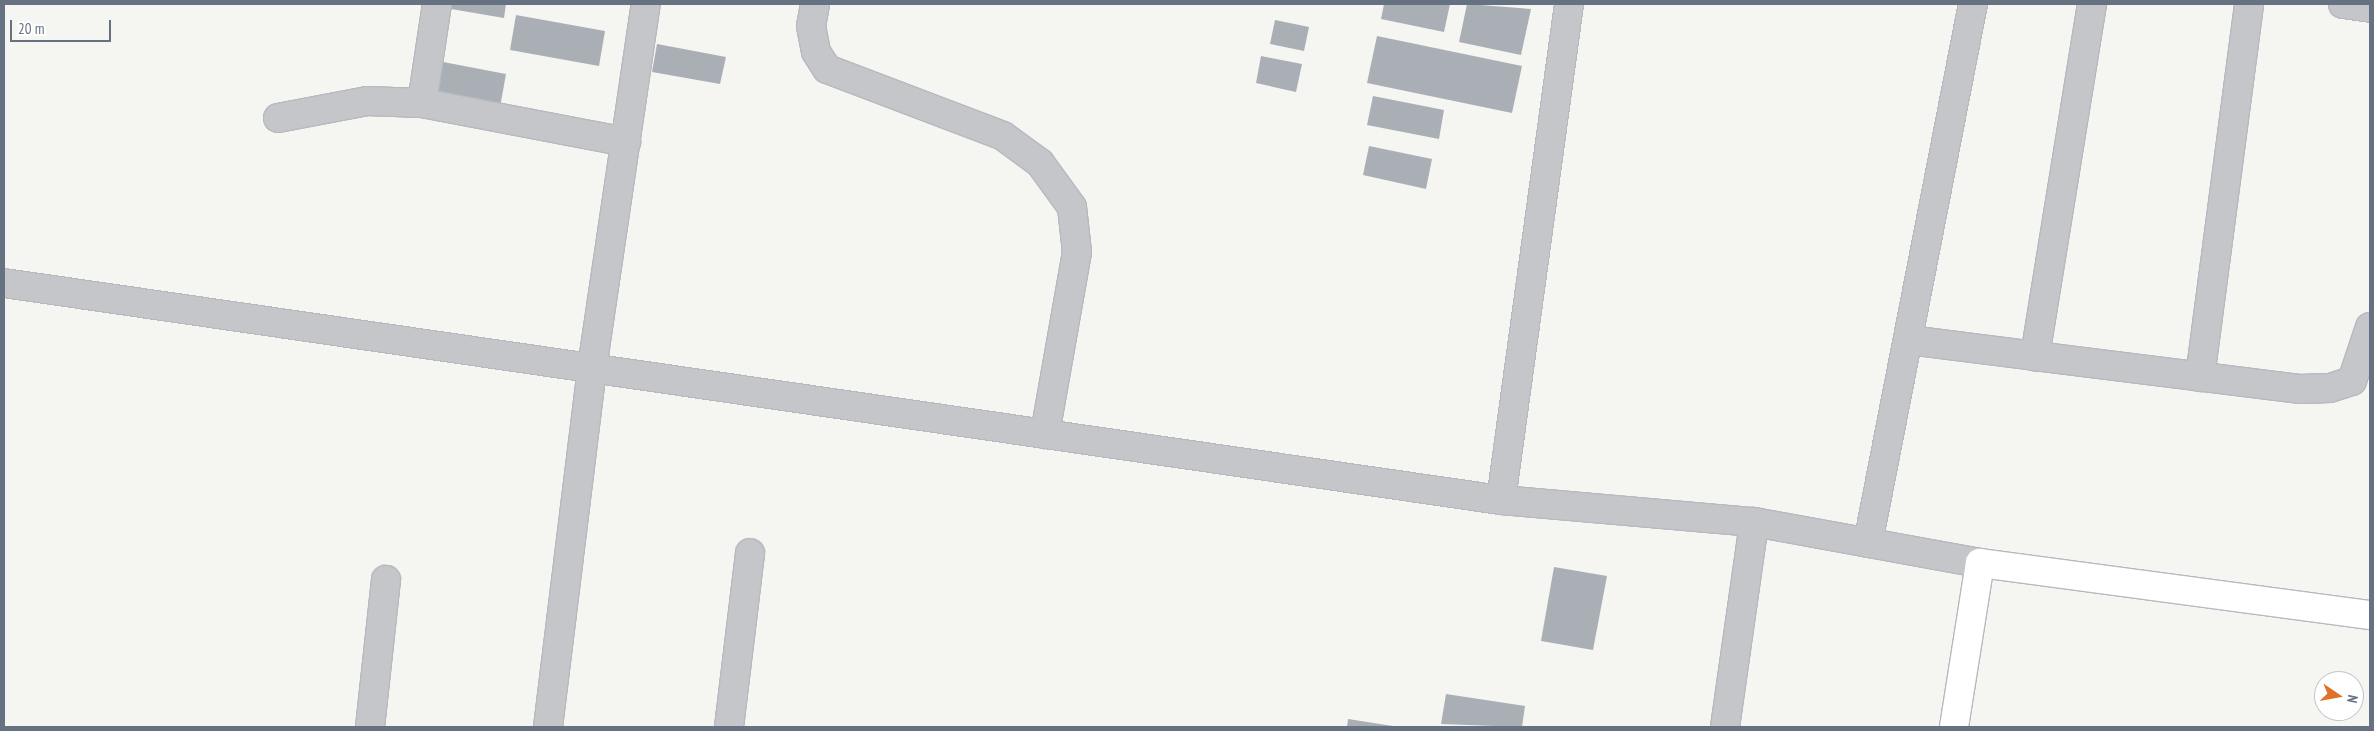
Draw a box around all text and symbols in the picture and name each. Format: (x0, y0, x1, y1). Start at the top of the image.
scale bar (12, 10, 114, 42)
text: 20 m (18, 19, 44, 38)
north arrow (2314, 671, 2364, 721)
text: N (2343, 693, 2362, 704)

